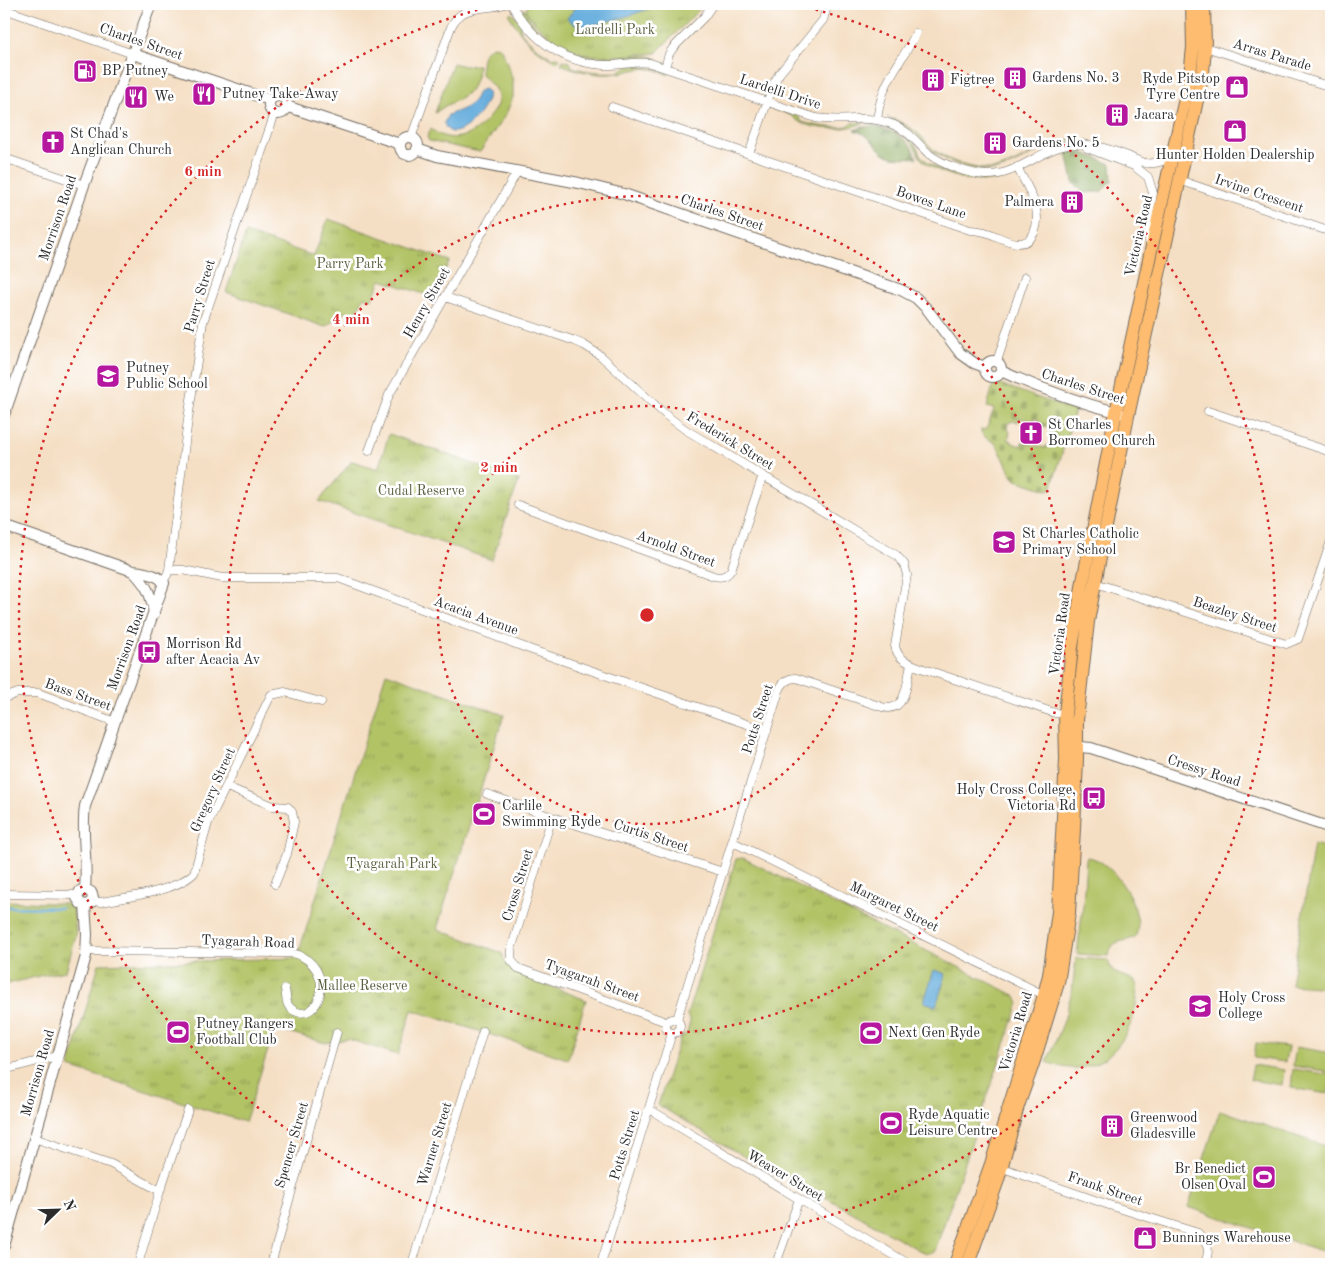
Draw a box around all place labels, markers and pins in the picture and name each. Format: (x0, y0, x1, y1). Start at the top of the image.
fuel station icon: BP Putney (72, 58, 98, 84)
place label: BP Putney (102, 64, 169, 78)
building icon: Gardens No. 3 (1002, 65, 1028, 91)
building icon: Figtree (920, 67, 946, 93)
place label: Gardens No. 3 (1032, 71, 1120, 85)
place label: Ryde Pitstop Tyre Centre (1142, 72, 1220, 102)
place label: Figtree (950, 73, 994, 87)
shop icon: Ryde Pitstop Tyre Centre (1224, 74, 1250, 100)
restaurant icon: Putney Take-Away (191, 81, 217, 107)
restaurant icon: We (123, 84, 149, 110)
place label: Putney Take-Away (222, 87, 339, 101)
place label: We (154, 90, 174, 104)
building icon: Jacara (1104, 102, 1130, 128)
place label: Jacara (1134, 108, 1174, 122)
shop icon: Hunter Holden Dealership (1222, 118, 1248, 144)
place label: St Chad's Anglican Church (70, 127, 172, 157)
church icon: St Chad's Anglican Church (40, 129, 66, 155)
building icon: Gardens No. 5 (982, 130, 1008, 156)
place label: Gardens No. 5 (1012, 136, 1100, 150)
place label: Hunter Holden Dealership (1155, 148, 1315, 162)
building icon: Palmera (1059, 189, 1085, 215)
place label: Palmera (1004, 195, 1054, 209)
place label: Putney Public School (126, 361, 208, 391)
school or university icon: Putney Public School (95, 363, 121, 389)
place label: St Charles Borromeo Church (1048, 418, 1156, 448)
church icon: St Charles Borromeo Church (1018, 420, 1044, 446)
place label: St Charles Catholic Primary School (1022, 527, 1139, 557)
school or university icon: St Charles Catholic Primary School (991, 529, 1017, 555)
centre of rings (638, 606, 656, 624)
place label: Morrison Rd after Acacia Av (166, 637, 261, 667)
bus stop icon: Morrison Rd after Acacia Av (136, 639, 162, 665)
place label: Holy Cross College, Victoria Rd (957, 783, 1076, 813)
bus stop icon: Holy Cross College, Victoria Rd (1081, 785, 1107, 811)
place label: Carlile Swimming Ryde (502, 799, 601, 829)
sports icon: Carlile Swimming Ryde (471, 801, 497, 827)
place label: Holy Cross College (1218, 991, 1285, 1021)
school or university icon: Holy Cross College (1187, 993, 1213, 1019)
place label: Putney Rangers Football Club (196, 1017, 294, 1047)
sports icon: Putney Rangers Football Club (165, 1019, 191, 1045)
sports icon: Next Gen Ryde (858, 1020, 884, 1046)
place label: Next Gen Ryde (888, 1026, 980, 1040)
place label: Ryde Aquatic Leisure Centre (908, 1108, 998, 1138)
sports icon: Ryde Aquatic Leisure Centre (878, 1110, 904, 1136)
place label: Greenwood Gladesville (1130, 1111, 1198, 1141)
building icon: Greenwood Gladesville (1099, 1113, 1125, 1139)
place label: Br Benedict Olsen Oval (1174, 1162, 1246, 1192)
sports icon: Br Benedict Olsen Oval (1251, 1164, 1277, 1190)
shop icon: Bunnings Warehouse (1132, 1225, 1158, 1251)
place label: Bunnings Warehouse (1162, 1231, 1291, 1245)

